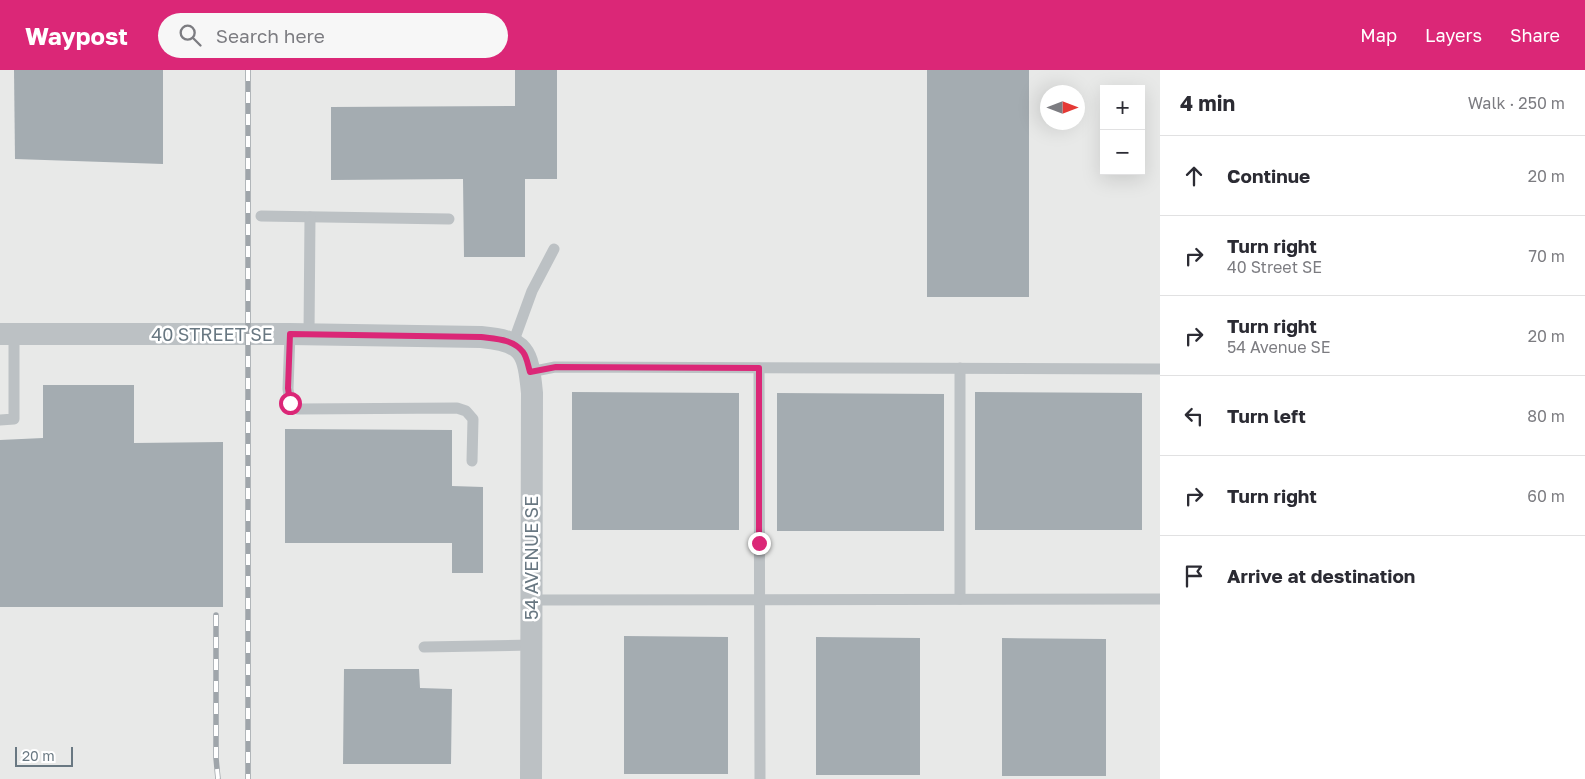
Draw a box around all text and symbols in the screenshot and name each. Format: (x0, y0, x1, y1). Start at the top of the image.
search box (158, 13, 508, 58)
text: Waypost (25, 21, 128, 50)
icon: search (176, 21, 204, 49)
text: Search here (216, 24, 325, 47)
text: Map (1360, 24, 1397, 46)
text: Layers (1425, 24, 1482, 46)
text: Share (1510, 24, 1560, 46)
north arrow (1040, 85, 1085, 130)
map controls (1100, 85, 1145, 175)
button: + (1100, 85, 1145, 130)
text: 4 min (1180, 90, 1235, 116)
text: Walk · 250 m (1468, 93, 1565, 113)
button: − (1100, 130, 1145, 175)
icon: ahead (1180, 162, 1208, 190)
text: Continue (1227, 164, 1310, 187)
text: 20 m (1528, 166, 1565, 186)
text: Turn right (1227, 234, 1317, 257)
icon: right (1180, 242, 1208, 270)
text: 70 m (1528, 246, 1565, 266)
text: 40 Street SE (1227, 257, 1322, 277)
text: Turn right (1227, 314, 1317, 337)
icon: right (1180, 322, 1208, 350)
street label: 40 STREET SE (151, 323, 273, 345)
text: 20 m (1528, 326, 1565, 346)
text: 54 Avenue SE (1227, 337, 1331, 357)
route start (279, 392, 302, 415)
icon: left (1180, 402, 1208, 430)
text: Turn left (1227, 404, 1306, 427)
text: 80 m (1527, 406, 1565, 426)
icon: right (1180, 482, 1208, 510)
text: Turn right (1227, 484, 1317, 507)
text: 60 m (1527, 486, 1565, 506)
street label: 54 AVENUE SE (520, 496, 542, 620)
route end (748, 532, 771, 555)
icon: arrive (1180, 562, 1208, 590)
text: Arrive at destination (1227, 564, 1415, 587)
scale bar (15, 744, 72, 767)
text: 20 m (22, 747, 55, 764)

